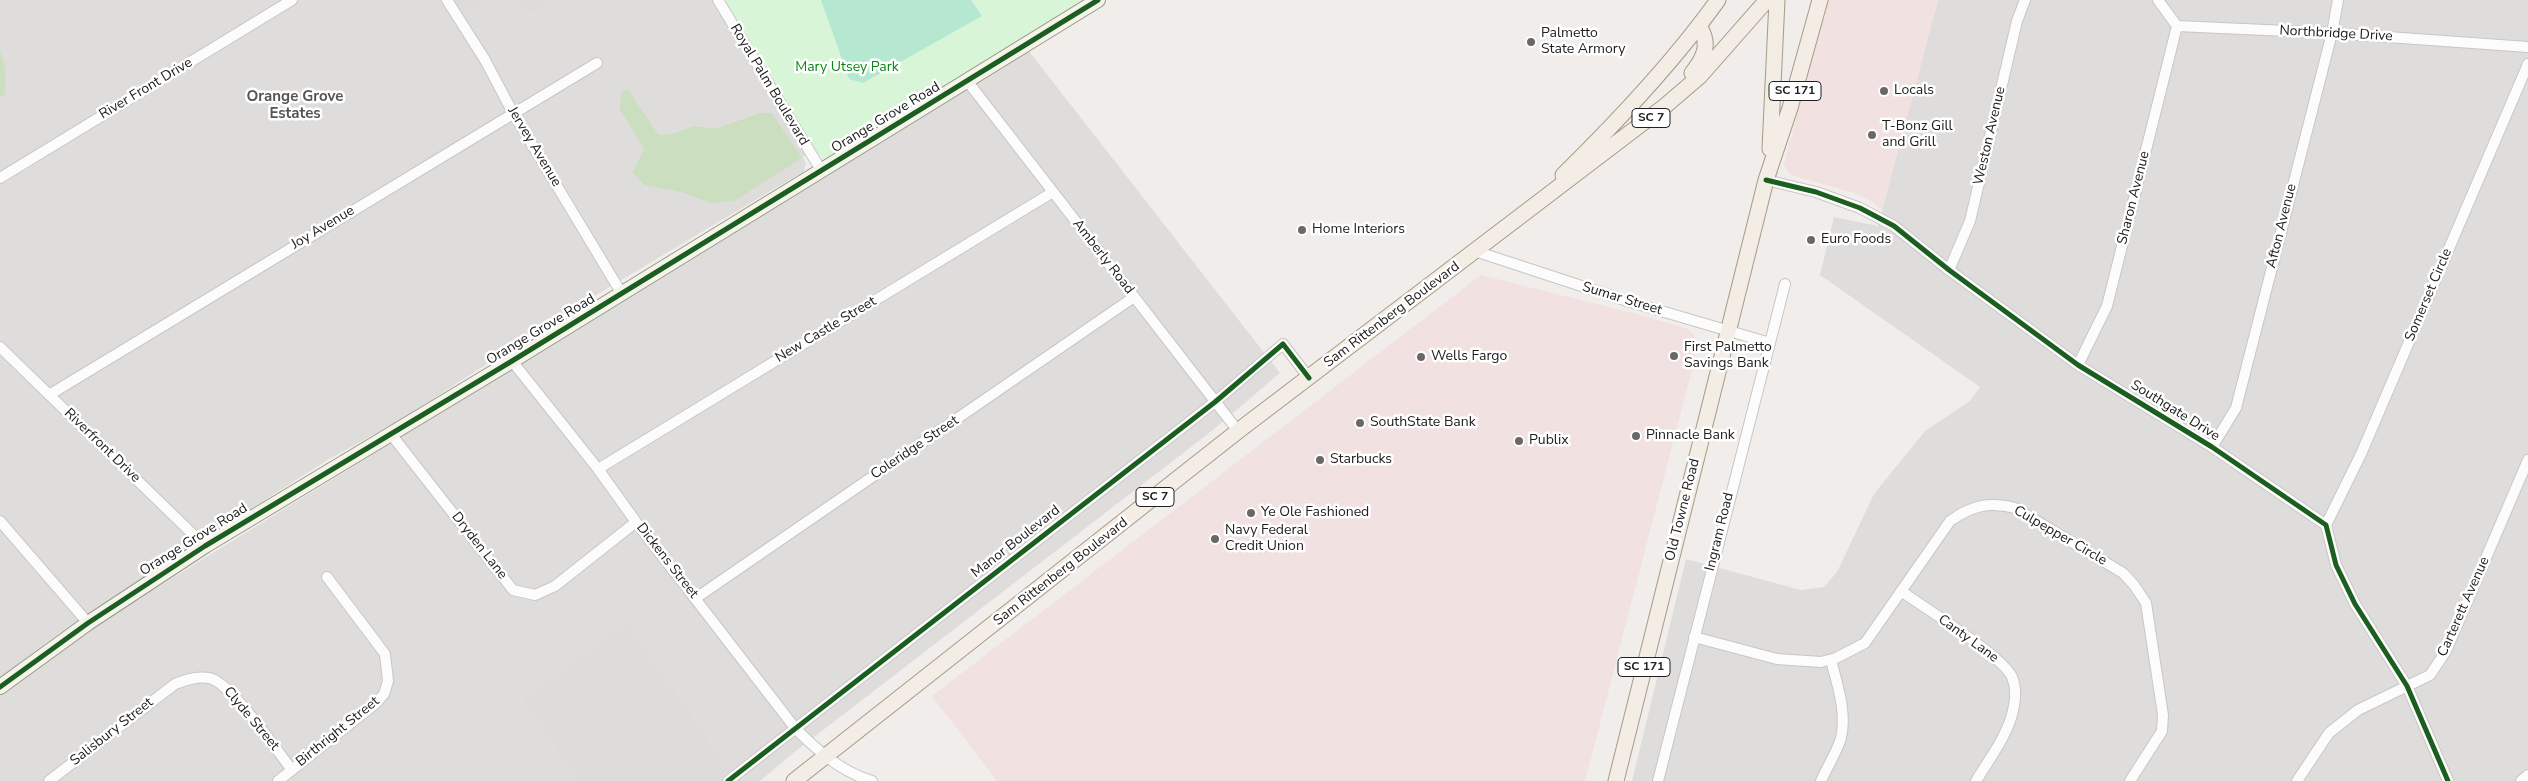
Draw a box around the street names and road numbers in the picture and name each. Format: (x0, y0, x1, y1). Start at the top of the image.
street label: Royal Palm Boulevard (726, 21, 812, 149)
street label: Northbridge Drive (2279, 23, 2393, 45)
street label: River Front Drive (96, 55, 196, 123)
street label: Orange Grove Road (829, 79, 943, 157)
road number: SC 171 (1769, 82, 1821, 100)
street label: Weston Avenue (1971, 85, 2009, 187)
street label: Jervey Avenue (504, 104, 564, 190)
road number: SC 7 (1632, 109, 1670, 128)
street label: Sharon Avenue (2114, 149, 2154, 247)
street label: Afton Avenue (2263, 182, 2301, 270)
street label: Joy Avenue (288, 203, 358, 253)
street label: Amberly Road (1069, 216, 1137, 298)
street label: Somerset Circle (2402, 246, 2456, 344)
street label: Sam Rittenberg Boulevard (1321, 258, 1463, 372)
street label: Sumar Street (1580, 279, 1664, 319)
street label: Orange Grove Road (484, 291, 598, 369)
street label: New Castle Street (773, 293, 879, 367)
street label: Southgate Drive (2127, 377, 2223, 445)
street label: Riverfront Drive (60, 405, 144, 487)
street label: Coleridge Street (868, 412, 962, 484)
street label: Old Towne Road (1662, 457, 1704, 563)
road number: SC 7 (1136, 488, 1174, 507)
street label: Ingram Road (1702, 491, 1738, 573)
street label: Orange Grove Road (137, 500, 251, 580)
street label: Manor Boulevard (968, 502, 1064, 582)
street label: Culpepper Circle (2010, 503, 2110, 569)
street label: Dryden Lane (448, 509, 510, 583)
street label: Sam Rittenberg Boulevard (991, 514, 1131, 630)
street label: Dickens Street (632, 520, 702, 602)
street label: Carterett Avenue (2434, 554, 2494, 660)
street label: Canty Lane (1934, 611, 2002, 667)
road number: SC 171 (1618, 658, 1670, 676)
street label: Clyde Street (220, 684, 282, 754)
street label: Birthright Street (293, 693, 383, 771)
street label: Salisbury Street (67, 694, 157, 770)

